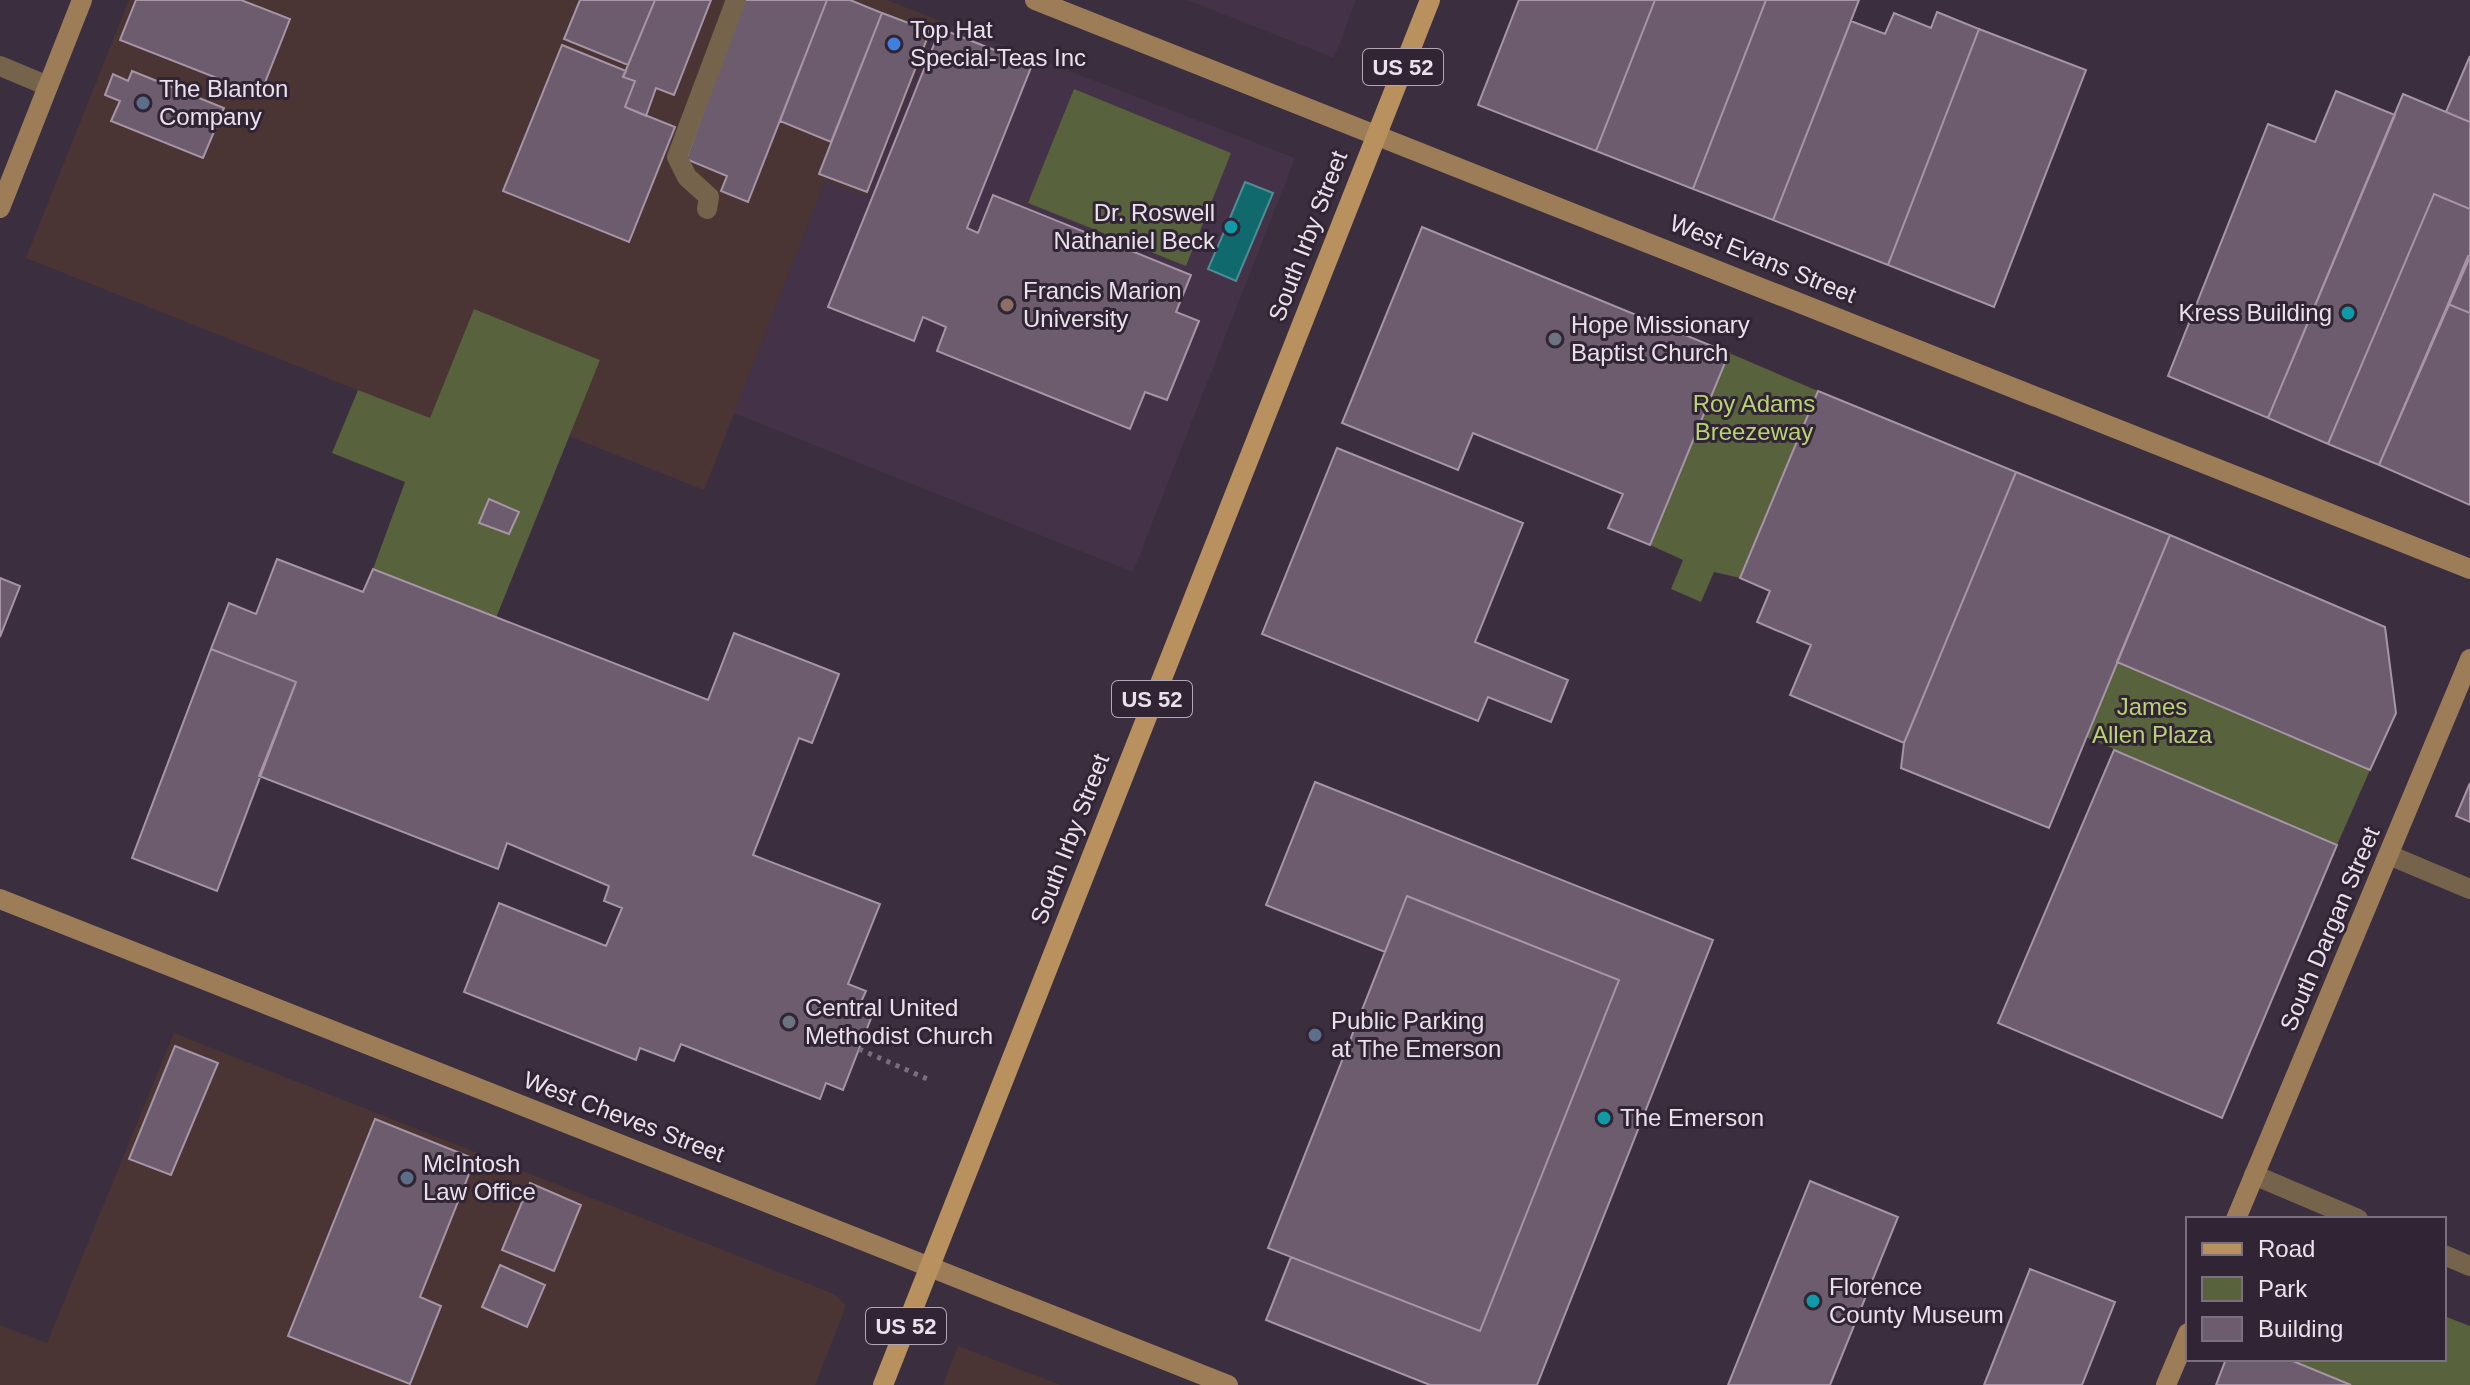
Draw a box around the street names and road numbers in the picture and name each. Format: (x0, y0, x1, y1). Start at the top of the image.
road number: US 52 (1363, 49, 1443, 85)
street label: South Irby Street (1263, 147, 1353, 325)
street label: West Evans Street (1666, 209, 1860, 308)
road number: US 52 (1112, 681, 1192, 717)
street label: South Irby Street (1025, 750, 1115, 928)
street label: South Dargan Street (2274, 823, 2385, 1035)
street label: West Cheves Street (520, 1066, 729, 1167)
road number: US 52 (866, 1308, 946, 1344)

